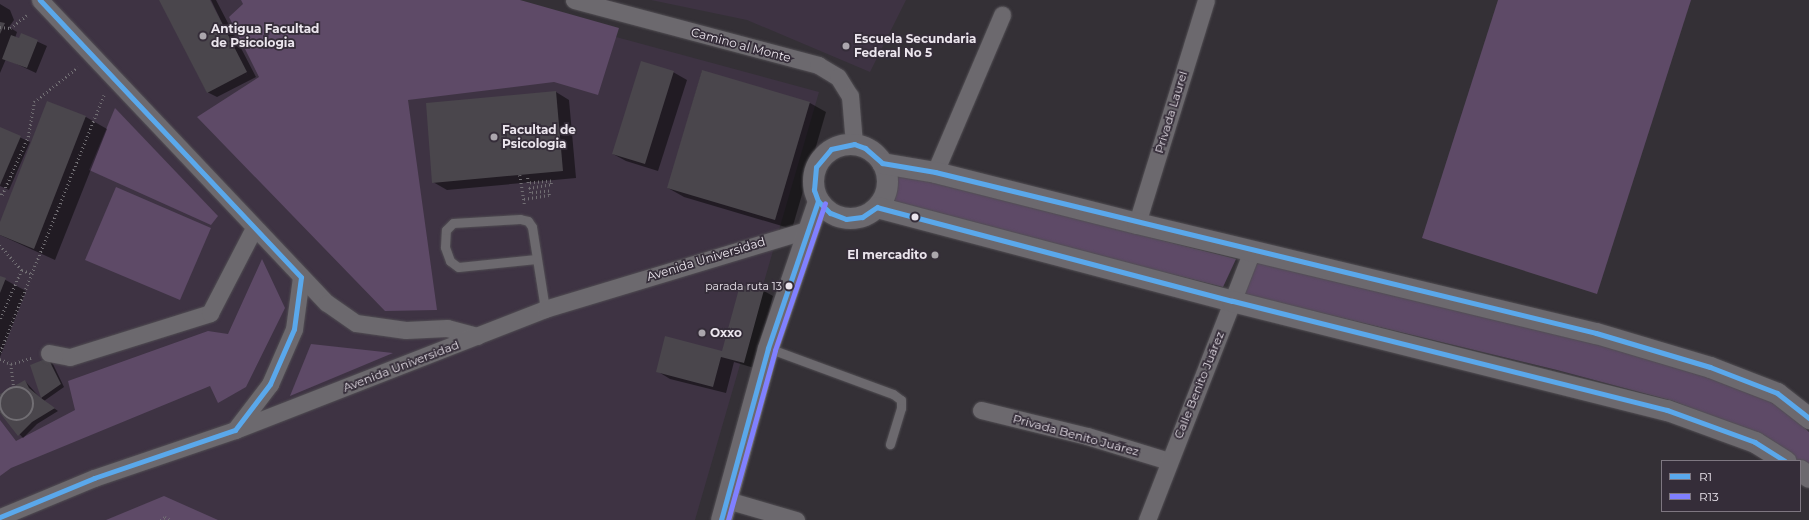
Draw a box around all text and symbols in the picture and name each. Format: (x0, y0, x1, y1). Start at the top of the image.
place label: Antigua Facultad de Psicologia (211, 22, 319, 50)
street label: Camino al Monte (690, 25, 792, 65)
marker: Antigua Facultad de Psicologia (198, 31, 208, 41)
place label: Escuela Secundaria Federal No 5 (854, 32, 976, 60)
marker: Escuela Secundaria Federal No 5 (841, 41, 851, 51)
street label: Privada Laurel (1152, 69, 1190, 155)
place label: Facultad de Psicologia (502, 123, 576, 151)
marker: Facultad de Psicologia (489, 132, 499, 142)
unlabelled marker (910, 212, 920, 222)
street label: Avenida Universidad (645, 234, 767, 284)
place label: El mercadito (847, 248, 927, 262)
marker: El mercadito (930, 250, 940, 260)
place label: parada ruta 13 (705, 279, 782, 293)
marker: parada ruta 13 (784, 281, 794, 291)
place label: Oxxo (710, 326, 742, 340)
marker: Oxxo (697, 328, 707, 338)
street label: Calle Benito Juárez (1171, 329, 1227, 441)
street label: Avenida Universidad (341, 337, 461, 395)
street label: Privada Benito Juárez (1011, 411, 1141, 459)
legend (1661, 460, 1801, 512)
text: R1 (1699, 469, 1712, 484)
text: R13 (1699, 489, 1719, 504)

